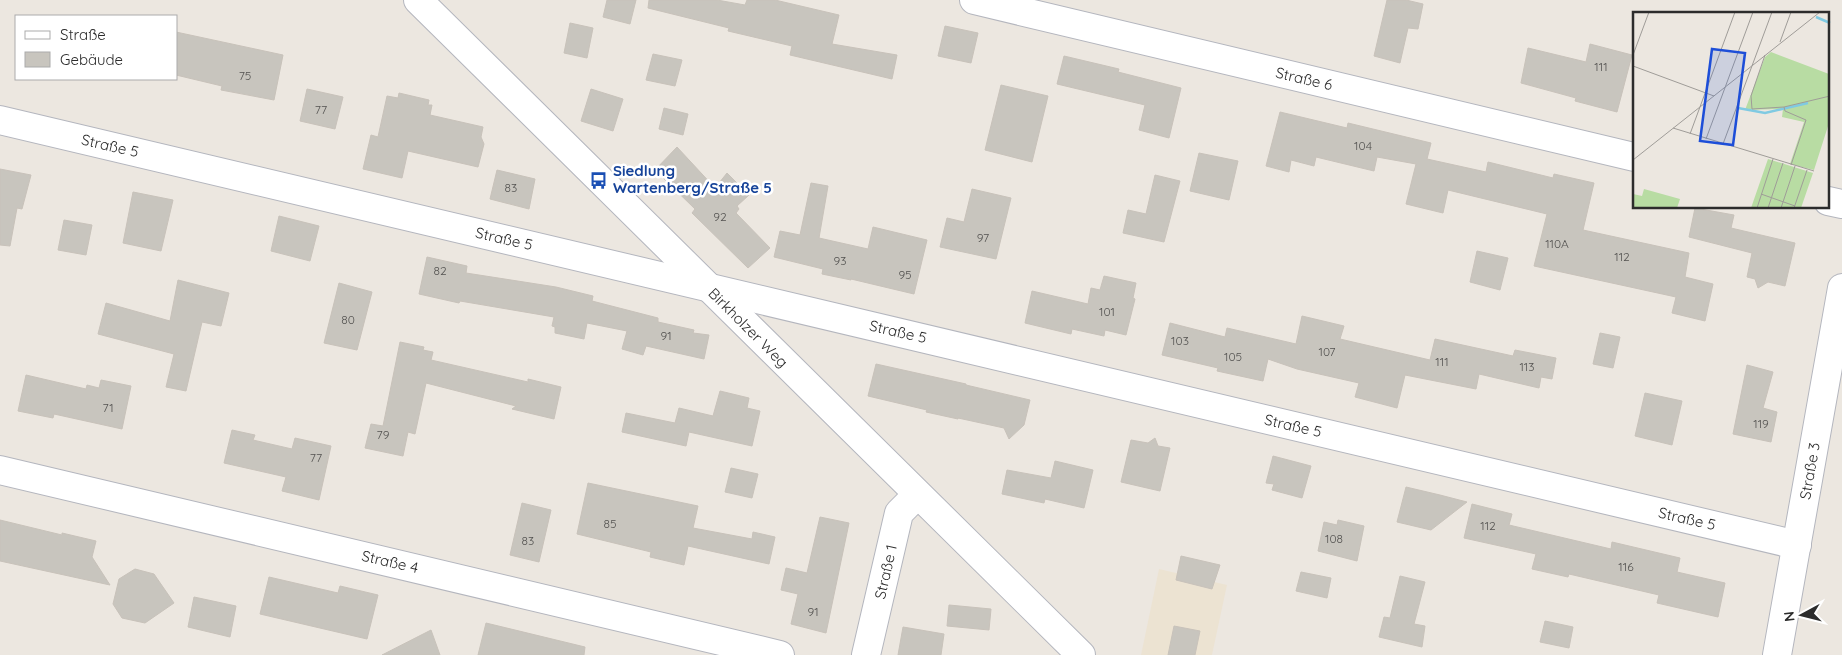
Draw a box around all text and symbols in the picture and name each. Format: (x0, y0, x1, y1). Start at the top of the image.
inset map (1633, 12, 1830, 209)
legend (15, 15, 178, 80)
text: Straße (60, 25, 106, 44)
text: Gebäude (60, 50, 123, 69)
house number: 111 (1594, 59, 1608, 74)
street label: Straße 6 (1274, 63, 1334, 94)
house number: 75 (239, 68, 251, 83)
house number: 77 (315, 102, 327, 117)
street label: Straße 5 (80, 130, 141, 161)
house number: 104 (1354, 138, 1372, 153)
place label: Siedlung Wartenberg/Straße 5 (613, 161, 772, 197)
bus stop icon: Siedlung Wartenberg/Straße 5 (589, 170, 609, 190)
house number: 83 (505, 180, 517, 195)
house number: 92 (713, 209, 727, 224)
street label: Straße 5 (474, 223, 535, 254)
house number: 97 (977, 230, 989, 245)
house number: 110A (1545, 236, 1569, 251)
house number: 112 (1614, 249, 1630, 264)
house number: 93 (834, 253, 846, 268)
house number: 82 (433, 263, 447, 278)
house number: 95 (898, 267, 912, 282)
street label: Birkholzer Weg (704, 284, 792, 372)
house number: 101 (1099, 304, 1115, 319)
house number: 80 (341, 312, 355, 327)
street label: Straße 5 (868, 316, 929, 347)
house number: 91 (660, 328, 672, 343)
house number: 103 (1171, 333, 1189, 348)
house number: 107 (1318, 344, 1336, 359)
house number: 105 (1224, 349, 1242, 364)
house number: 111 (1435, 354, 1449, 369)
house number: 113 (1519, 359, 1535, 374)
house number: 71 (102, 400, 114, 415)
street label: Straße 5 (1263, 410, 1324, 441)
house number: 119 (1753, 416, 1769, 431)
house number: 79 (377, 427, 390, 442)
street label: Straße 3 (1795, 441, 1824, 501)
house number: 77 (310, 450, 322, 465)
street label: Straße 5 (1657, 503, 1718, 534)
house number: 85 (603, 516, 617, 531)
house number: 112 (1480, 518, 1496, 533)
house number: 108 (1325, 531, 1343, 546)
house number: 83 (522, 533, 534, 548)
street label: Straße 1 (870, 543, 901, 601)
street label: Straße 4 (360, 546, 420, 577)
house number: 116 (1618, 559, 1634, 574)
north arrow (1777, 590, 1827, 640)
house number: 91 (807, 604, 819, 619)
text: N (1780, 610, 1799, 623)

